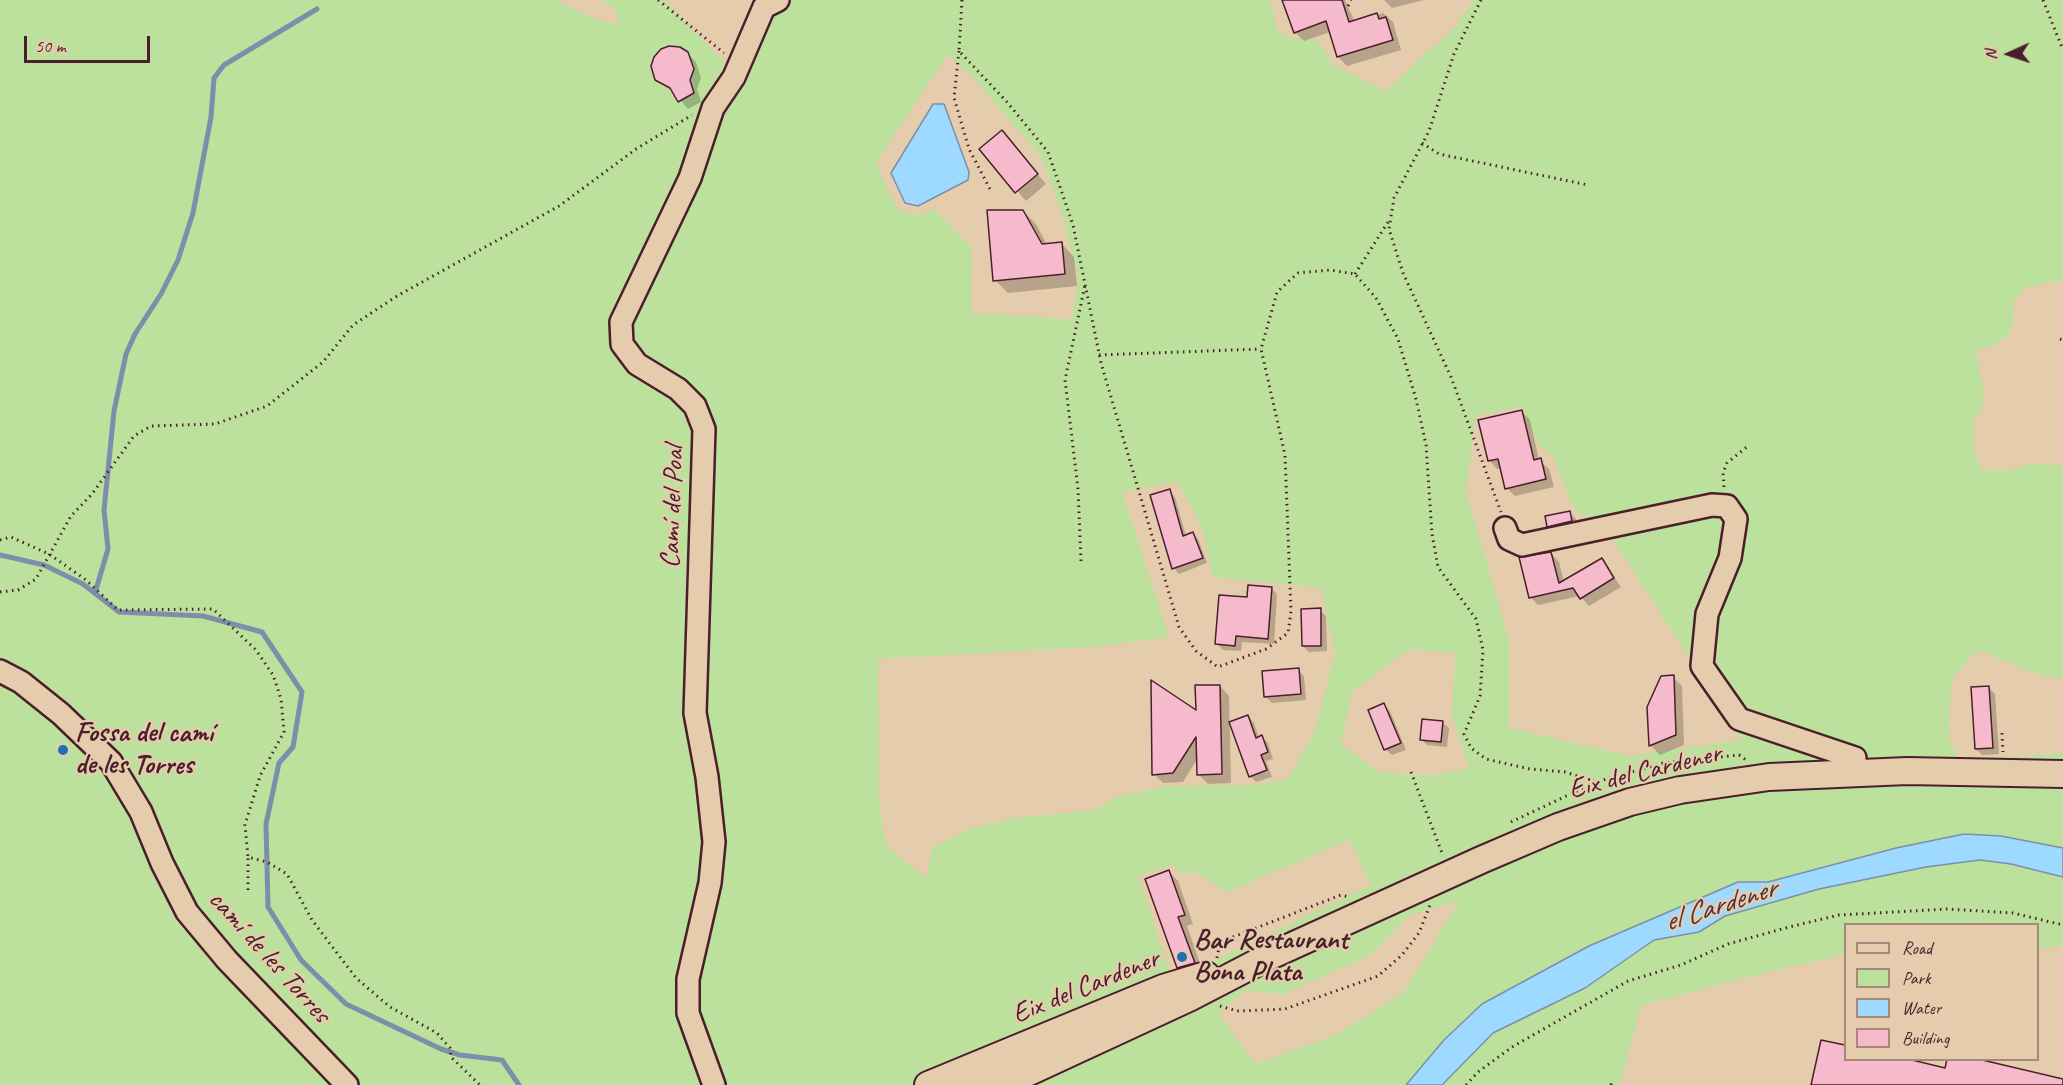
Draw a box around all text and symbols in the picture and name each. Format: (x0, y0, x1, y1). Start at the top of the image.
scale bar (27, 24, 153, 62)
north arrow (1979, 24, 2039, 84)
text: 50 m (35, 35, 66, 57)
text: N (1981, 49, 2001, 60)
street label: Camí del Poal (654, 445, 692, 569)
place label: Fossa del camí de les Torres (75, 717, 213, 783)
street label: Eix del Cardener (1566, 737, 1724, 807)
marker: Fossa del camí de les Torres (56, 743, 70, 757)
water label: el Cardener (1659, 871, 1781, 941)
street label: camí de les Torres (201, 884, 337, 1030)
legend (1844, 923, 2039, 1061)
place label: Bar Restaurant Bona Plata (1194, 924, 1348, 990)
text: Road (1902, 937, 1932, 959)
street label: Eix del Cardener (1008, 942, 1164, 1032)
marker: Bar Restaurant Bona Plata (1175, 950, 1189, 964)
text: Park (1902, 967, 1931, 989)
text: Water (1902, 997, 1941, 1019)
text: Building (1902, 1027, 1949, 1049)

